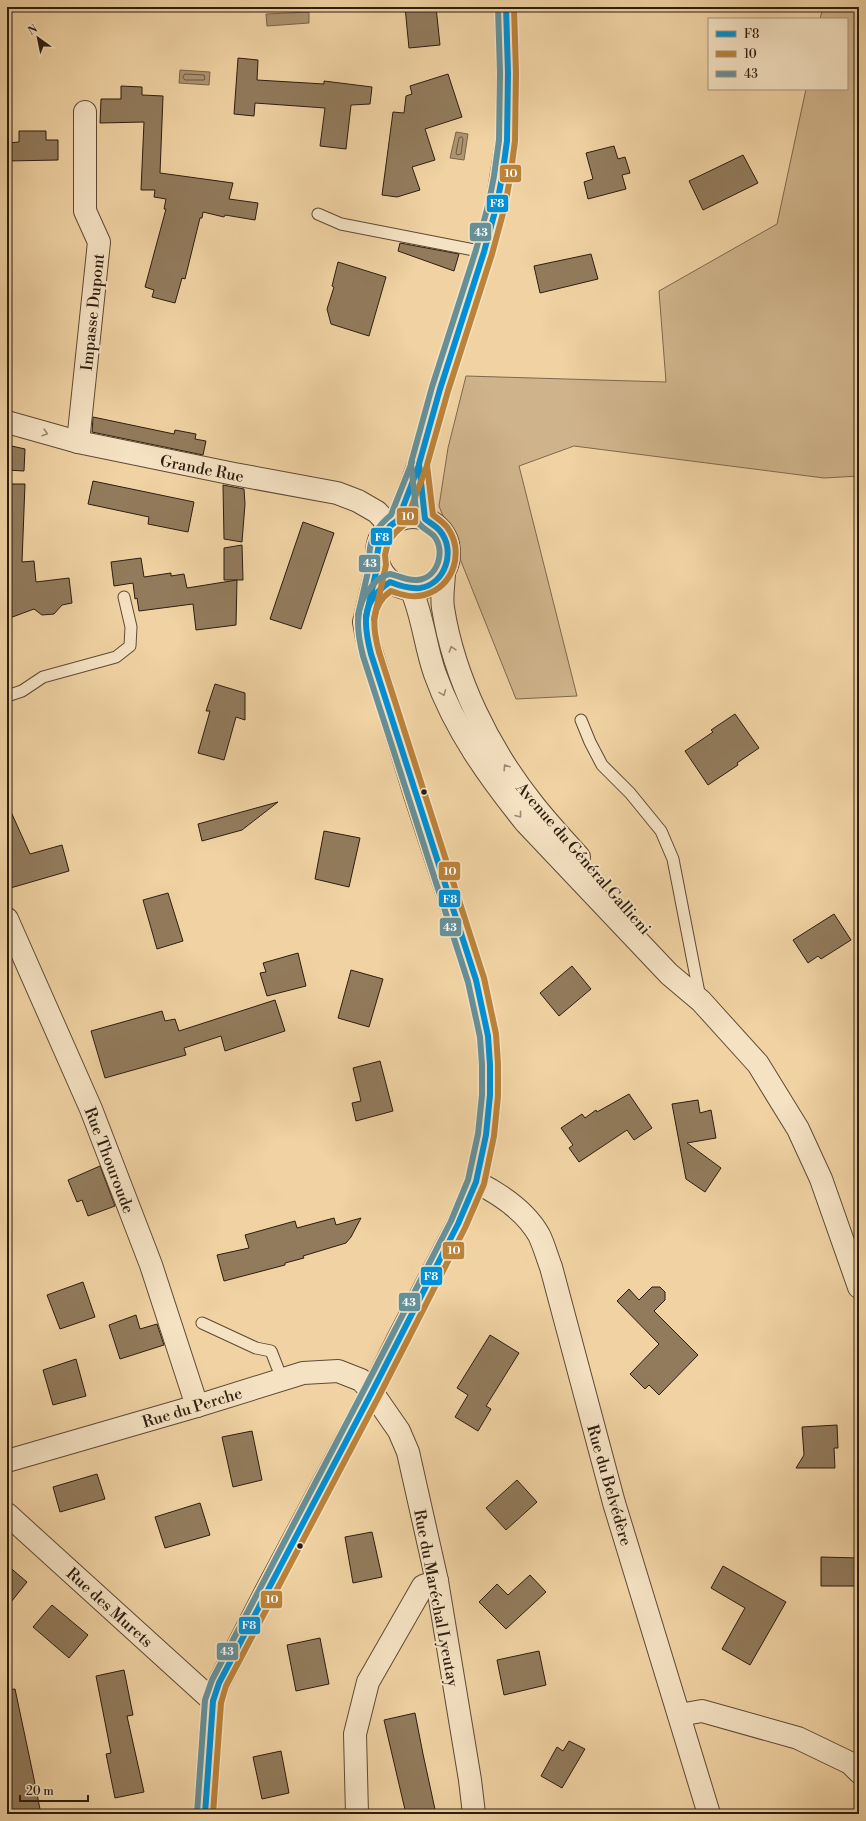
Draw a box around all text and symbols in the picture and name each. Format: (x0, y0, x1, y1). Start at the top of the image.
north arrow (18, 18, 58, 58)
legend (708, 18, 848, 90)
text: N (26, 22, 41, 39)
text: F8 (744, 27, 759, 42)
text: 10 (744, 47, 757, 62)
text: 43 (744, 67, 758, 82)
line badge: 10 (499, 164, 522, 183)
text: 10 (505, 167, 517, 181)
line badge: F8 (486, 194, 509, 213)
text: F8 (490, 197, 504, 211)
line badge: 43 (469, 222, 492, 242)
text: 43 (474, 226, 488, 240)
street label: Impasse Dupont (77, 252, 109, 372)
one-way arrow (41, 428, 48, 437)
street label: Grande Rue (158, 451, 245, 487)
line badge: 10 (396, 507, 419, 526)
text: 10 (402, 510, 414, 524)
line badge: F8 (370, 527, 393, 546)
text: F8 (375, 531, 389, 545)
line badge: 43 (358, 554, 381, 573)
text: 43 (363, 557, 377, 571)
one-way arrow (448, 645, 457, 652)
one-way arrow (438, 690, 446, 697)
one-way arrow (504, 764, 511, 771)
street label: Avenue du Général Gallieni (511, 778, 655, 939)
unlabelled marker (419, 787, 429, 797)
one-way arrow (515, 810, 522, 817)
line badge: 10 (438, 861, 461, 881)
text: 10 (444, 865, 456, 879)
line badge: F8 (438, 889, 461, 908)
text: F8 (443, 893, 457, 907)
line badge: 43 (439, 917, 462, 937)
text: 43 (443, 921, 457, 935)
street label: Rue Thouroude (80, 1104, 139, 1216)
line badge: 10 (442, 1241, 465, 1260)
text: 10 (448, 1244, 460, 1258)
line badge: F8 (420, 1266, 443, 1286)
text: F8 (424, 1270, 438, 1284)
line badge: 43 (398, 1292, 421, 1312)
text: 43 (402, 1296, 416, 1310)
street label: Rue du Perche (140, 1383, 245, 1433)
street label: Rue du Belvédère (582, 1422, 636, 1548)
street label: Rue du Maréchal Lyeutay (409, 1508, 463, 1689)
unlabelled marker (295, 1541, 305, 1551)
street label: Rue des Murets (62, 1564, 157, 1652)
line badge: 10 (260, 1590, 283, 1609)
text: 10 (266, 1593, 278, 1607)
line badge: F8 (238, 1616, 261, 1635)
text: F8 (242, 1619, 256, 1633)
line badge: 43 (216, 1642, 239, 1661)
text: 43 (220, 1645, 234, 1659)
scale bar (20, 1777, 88, 1803)
text: 20 m (26, 1784, 54, 1799)

